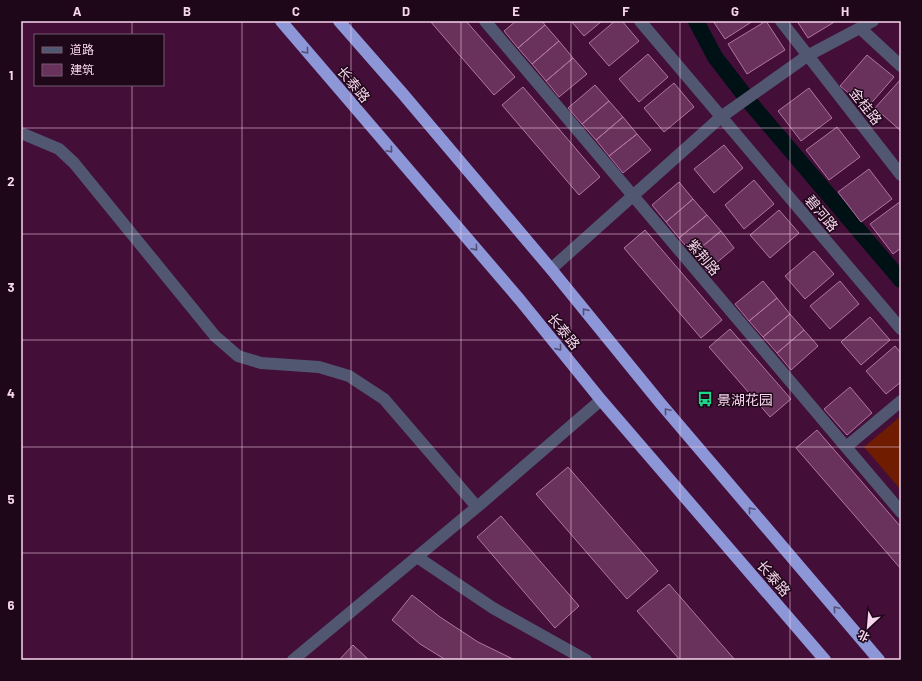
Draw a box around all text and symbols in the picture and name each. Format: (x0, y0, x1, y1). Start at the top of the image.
text: A (73, 3, 82, 19)
text: B (183, 3, 191, 19)
text: C (292, 3, 300, 19)
text: D (402, 3, 410, 19)
text: E (512, 3, 520, 19)
text: F (622, 3, 630, 19)
text: G (731, 3, 739, 19)
text: H (841, 3, 849, 19)
legend (34, 34, 164, 86)
text: 道路 (70, 42, 94, 56)
one-way arrow (301, 46, 308, 53)
text: 建筑 (70, 62, 94, 76)
street label: 长泰路 (334, 62, 374, 106)
text: 1 (9, 67, 13, 83)
street label: 金桂路 (846, 84, 886, 128)
one-way arrow (386, 145, 393, 152)
text: 2 (7, 173, 15, 189)
street label: 碧河路 (802, 191, 842, 235)
street label: 紫荆路 (684, 235, 724, 279)
one-way arrow (471, 243, 478, 251)
text: 3 (7, 279, 15, 295)
one-way arrow (582, 308, 589, 315)
street label: 长泰路 (544, 309, 584, 353)
one-way arrow (554, 343, 561, 350)
text: 4 (7, 385, 15, 401)
bus stop icon: 景湖花园 (696, 390, 714, 408)
place label: 景湖花园 (717, 391, 773, 408)
one-way arrow (665, 409, 672, 416)
text: 5 (7, 491, 15, 507)
one-way arrow (749, 507, 756, 515)
street label: 长泰路 (754, 557, 794, 599)
text: 6 (8, 597, 15, 613)
one-way arrow (833, 606, 840, 614)
north arrow (848, 607, 888, 647)
text: 北 (856, 628, 871, 645)

